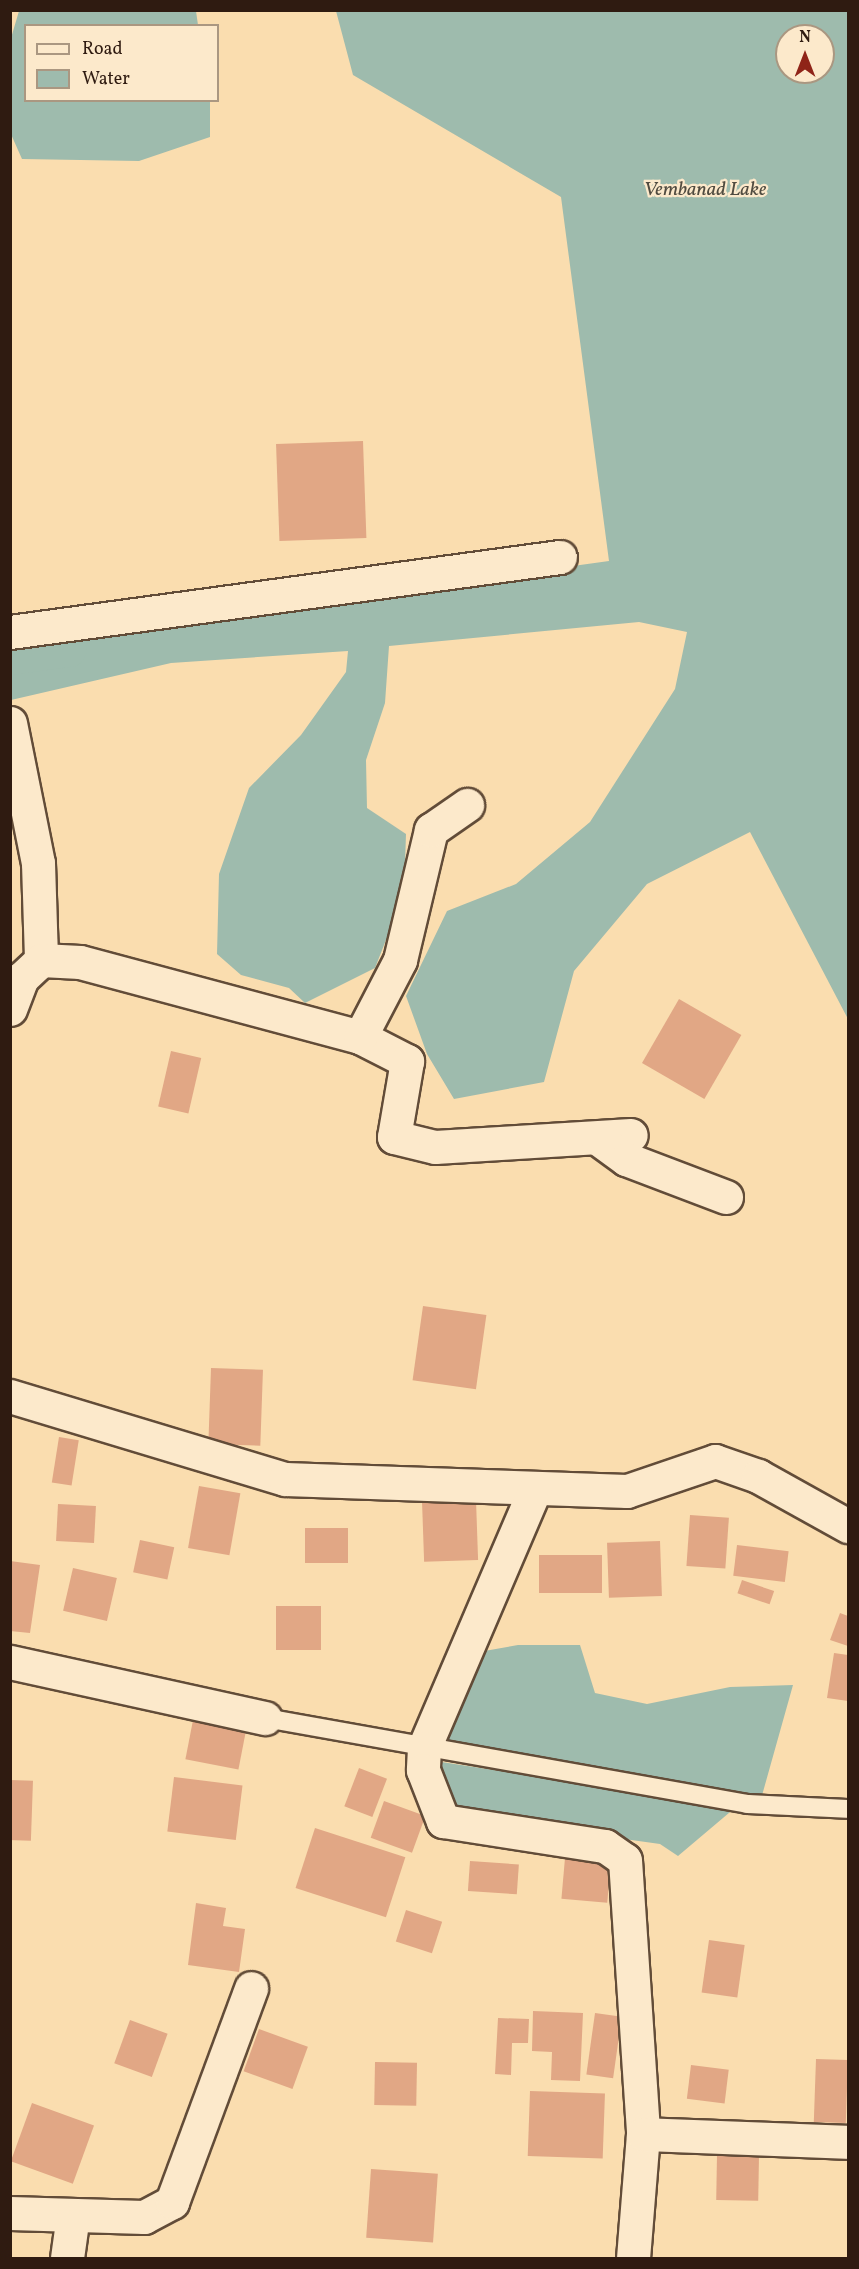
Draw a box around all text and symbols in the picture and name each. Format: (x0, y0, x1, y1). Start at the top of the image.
legend (24, 24, 219, 102)
north arrow (775, 24, 835, 84)
text: N (799, 27, 811, 49)
text: Road (82, 37, 123, 62)
text: Water (82, 67, 130, 92)
water label: Vembanad Lake (644, 178, 766, 202)

